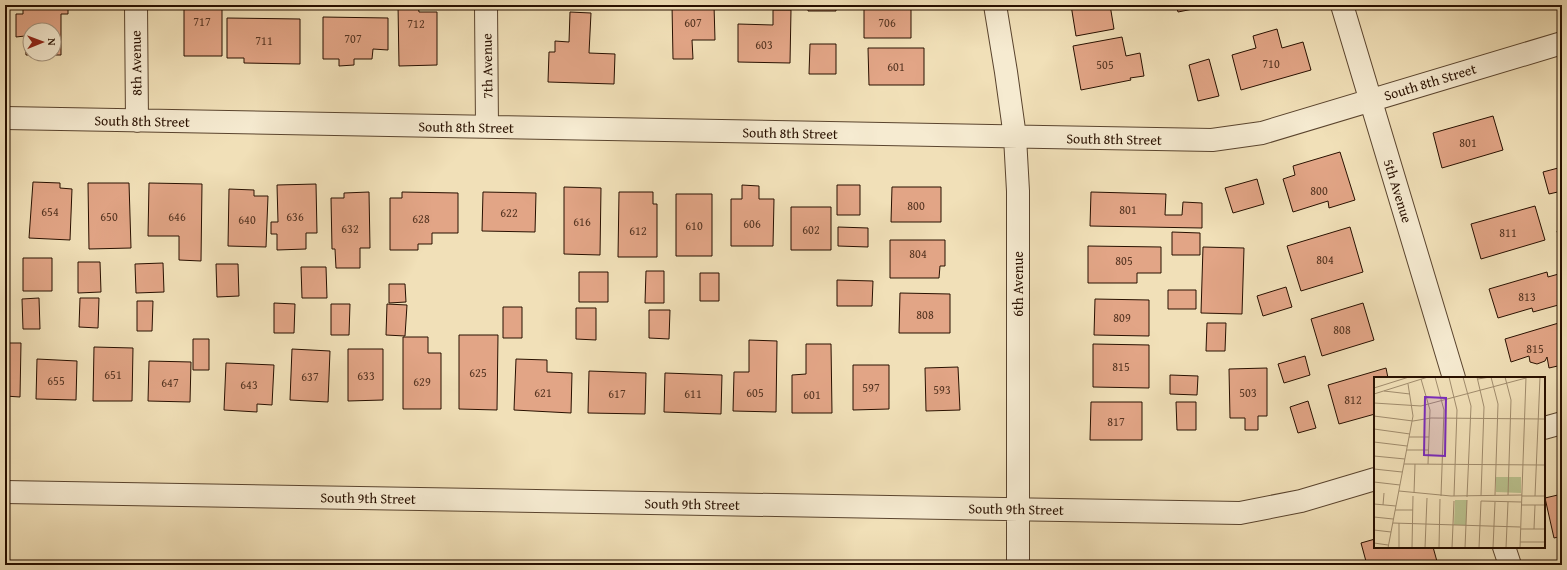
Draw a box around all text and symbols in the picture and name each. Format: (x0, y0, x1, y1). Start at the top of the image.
house number: 717 (193, 13, 211, 30)
house number: 607 (684, 14, 702, 31)
house number: 706 (878, 14, 896, 31)
house number: 712 (407, 15, 425, 32)
north arrow (22, 22, 62, 62)
street label: 8th Avenue (125, 30, 147, 96)
house number: 707 (344, 30, 362, 47)
house number: 711 (255, 32, 273, 49)
street label: 7th Avenue (476, 33, 498, 99)
house number: 603 (755, 36, 773, 53)
text: N (44, 38, 60, 46)
house number: 710 (1262, 55, 1280, 72)
house number: 505 (1096, 56, 1114, 73)
house number: 601 (887, 58, 905, 75)
street label: South 8th Street (1381, 58, 1479, 106)
street label: South 8th Street (94, 110, 190, 132)
street label: South 8th Street (418, 116, 514, 138)
street label: South 8th Street (742, 122, 838, 144)
street label: South 8th Street (1066, 128, 1162, 150)
house number: 801 (1459, 134, 1477, 151)
street label: 5th Avenue (1379, 157, 1417, 226)
house number: 800 (1310, 182, 1328, 199)
house number: 800 (907, 197, 925, 214)
house number: 801 (1119, 201, 1137, 218)
house number: 654 (41, 203, 59, 220)
house number: 622 (500, 204, 518, 221)
house number: 650 (100, 208, 118, 225)
house number: 646 (168, 208, 186, 225)
house number: 636 (286, 208, 304, 225)
house number: 628 (412, 210, 430, 227)
house number: 640 (238, 211, 256, 228)
house number: 616 (573, 213, 591, 230)
house number: 606 (743, 215, 761, 232)
house number: 610 (685, 217, 703, 234)
house number: 632 (341, 220, 359, 237)
house number: 602 (802, 221, 820, 238)
house number: 612 (629, 222, 647, 239)
house number: 811 (1499, 224, 1517, 241)
house number: 804 (909, 245, 927, 262)
street label: 6th Avenue (1008, 251, 1028, 317)
house number: 804 (1316, 251, 1334, 268)
house number: 805 (1115, 252, 1133, 269)
house number: 813 (1518, 288, 1536, 305)
house number: 808 (916, 306, 934, 323)
house number: 809 (1113, 309, 1131, 326)
house number: 808 (1333, 321, 1351, 338)
house number: 815 (1526, 340, 1544, 357)
house number: 815 (1112, 358, 1130, 375)
house number: 625 (469, 364, 487, 381)
house number: 651 (104, 366, 122, 383)
house number: 633 (357, 367, 375, 384)
house number: 637 (301, 368, 319, 385)
house number: 655 (47, 372, 65, 389)
house number: 629 (413, 373, 431, 390)
house number: 647 (161, 374, 179, 391)
house number: 643 (240, 376, 258, 393)
inset map (1374, 377, 1545, 548)
house number: 597 (862, 379, 880, 396)
house number: 593 (933, 381, 951, 398)
house number: 621 (534, 384, 552, 401)
house number: 605 (746, 384, 764, 401)
house number: 503 (1239, 384, 1257, 401)
house number: 617 (608, 385, 626, 402)
house number: 611 (684, 385, 702, 402)
house number: 601 (803, 386, 821, 403)
house number: 812 (1344, 391, 1362, 408)
house number: 817 (1107, 413, 1125, 430)
street label: South 9th Street (320, 487, 416, 509)
street label: South 9th Street (644, 493, 740, 515)
street label: South 9th Street (968, 498, 1064, 520)

